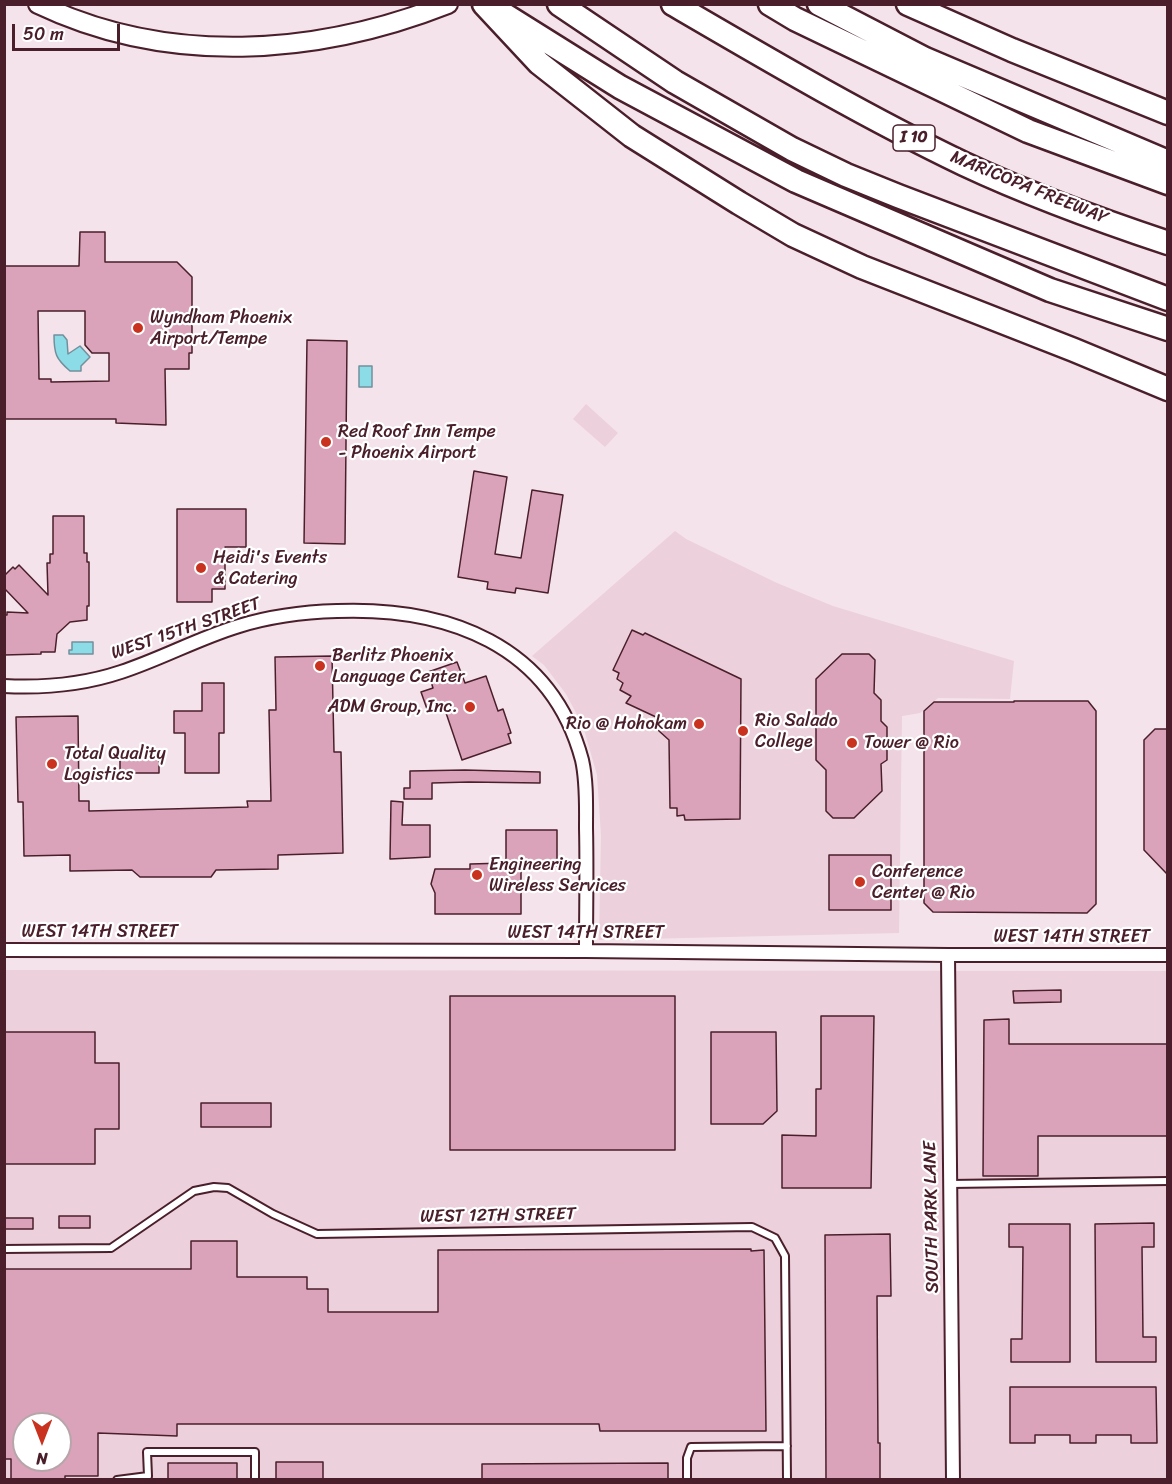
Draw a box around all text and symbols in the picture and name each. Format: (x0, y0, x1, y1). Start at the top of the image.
scale bar (15, 12, 123, 50)
text: 50 m (23, 18, 64, 50)
road number: I 10 (893, 125, 935, 151)
street label: MARICOPA FREEWAY (947, 147, 1111, 229)
place label: Wyndham Phoenix Airport/Tempe (150, 307, 292, 350)
marker: Wyndham Phoenix Airport/Tempe (131, 321, 145, 335)
place label: Red Roof Inn Tempe - Phoenix Airport (338, 421, 496, 464)
marker: Red Roof Inn Tempe - Phoenix Airport (319, 435, 333, 449)
place label: Heidi's Events & Catering (213, 547, 327, 590)
marker: Heidi's Events & Catering (194, 561, 208, 575)
street label: WEST 15TH STREET (108, 593, 264, 665)
place label: Berlitz Phoenix Language Center (332, 645, 465, 688)
marker: Berlitz Phoenix Language Center (313, 659, 327, 673)
place label: ADM Group, Inc. (328, 696, 458, 718)
marker: ADM Group, Inc. (463, 700, 477, 714)
place label: Rio Salado College (755, 710, 838, 752)
place label: Rio @ Hohokam (566, 713, 687, 735)
marker: Rio @ Hohokam (692, 717, 706, 731)
marker: Rio Salado College (736, 724, 750, 738)
place label: Tower @ Rio (864, 732, 959, 754)
marker: Tower @ Rio (845, 736, 859, 750)
place label: Total Quality Logistics (64, 743, 166, 786)
marker: Total Quality Logistics (45, 757, 59, 771)
place label: Engineering Wireless Services (489, 854, 626, 896)
place label: Conference Center @ Rio (872, 861, 975, 904)
marker: Engineering Wireless Services (470, 868, 484, 882)
marker: Conference Center @ Rio (853, 875, 867, 889)
street label: WEST 14TH STREET (22, 921, 178, 943)
street label: WEST 14TH STREET (508, 922, 664, 944)
street label: WEST 14TH STREET (994, 926, 1150, 948)
street label: SOUTH PARK LANE (920, 1141, 944, 1293)
street label: WEST 12TH STREET (420, 1204, 576, 1228)
north arrow (12, 1412, 72, 1472)
text: N (36, 1444, 48, 1473)

